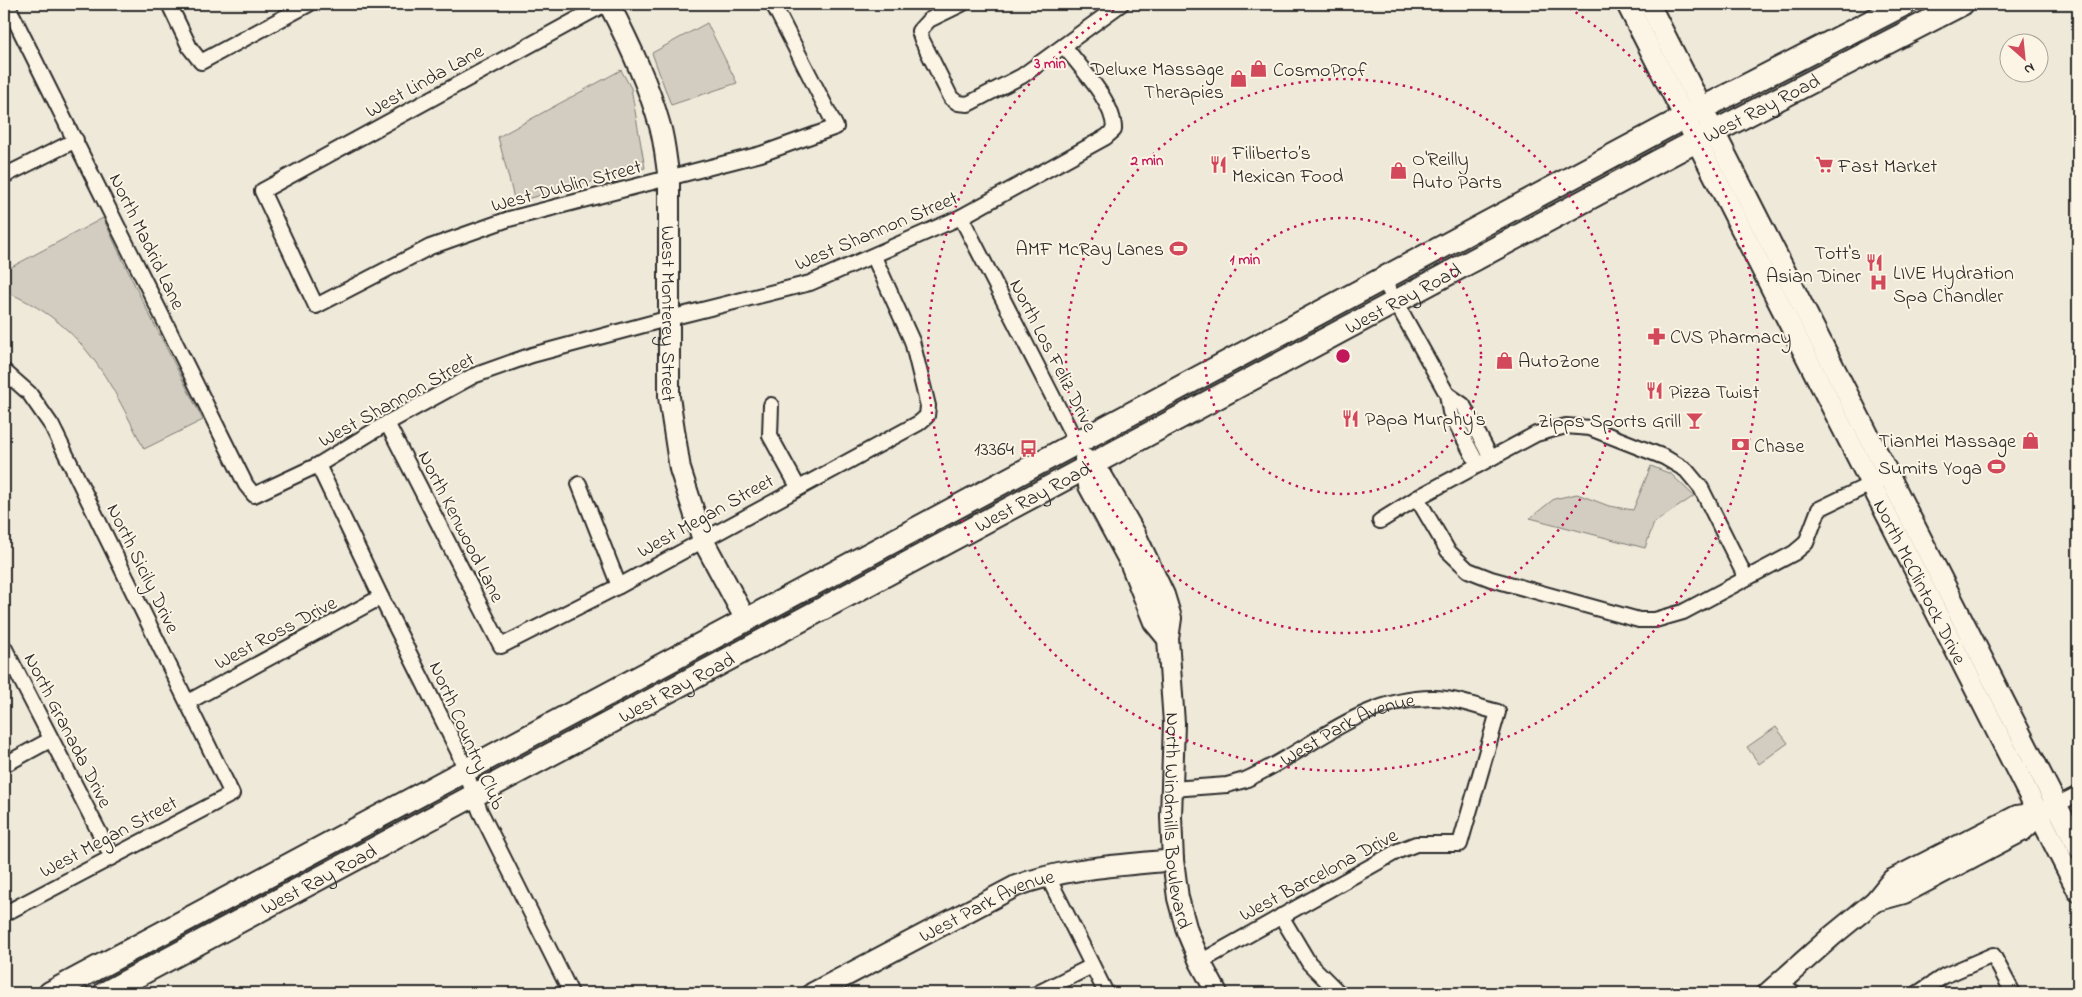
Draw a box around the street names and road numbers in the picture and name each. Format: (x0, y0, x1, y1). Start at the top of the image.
street label: West Linda Lane (361, 38, 490, 127)
street label: West Ray Road (1699, 68, 1826, 152)
street label: West Dublin Street (488, 153, 645, 221)
street label: North Madrid Lane (100, 169, 191, 315)
street label: West Shannon Street (791, 185, 963, 280)
street label: West Monterey Street (652, 226, 682, 405)
street label: West Ray Road (1341, 257, 1467, 343)
street label: North Los Feliz Drive (1001, 275, 1103, 438)
street label: West Shannon Street (314, 346, 481, 456)
street label: North Kenwood Lane (409, 446, 511, 608)
street label: West Ray Road (970, 456, 1097, 542)
street label: West Megan Street (632, 467, 781, 568)
street label: North McClintock Drive (1864, 495, 1973, 670)
street label: North Sicily Drive (98, 499, 186, 639)
street label: West Ross Drive (210, 590, 343, 679)
street label: West Ray Road (614, 646, 741, 732)
street label: North Granada Drive (15, 649, 118, 814)
street label: North Country Club (420, 657, 512, 815)
street label: West Park Avenue (1276, 687, 1417, 775)
street label: North Windmills Boulevard (1154, 711, 1198, 932)
street label: West Megan Street (35, 789, 184, 888)
street label: West Barcelona Drive (1235, 822, 1404, 930)
street label: West Ray Road (256, 838, 383, 924)
street label: West Park Avenue (915, 863, 1058, 951)

